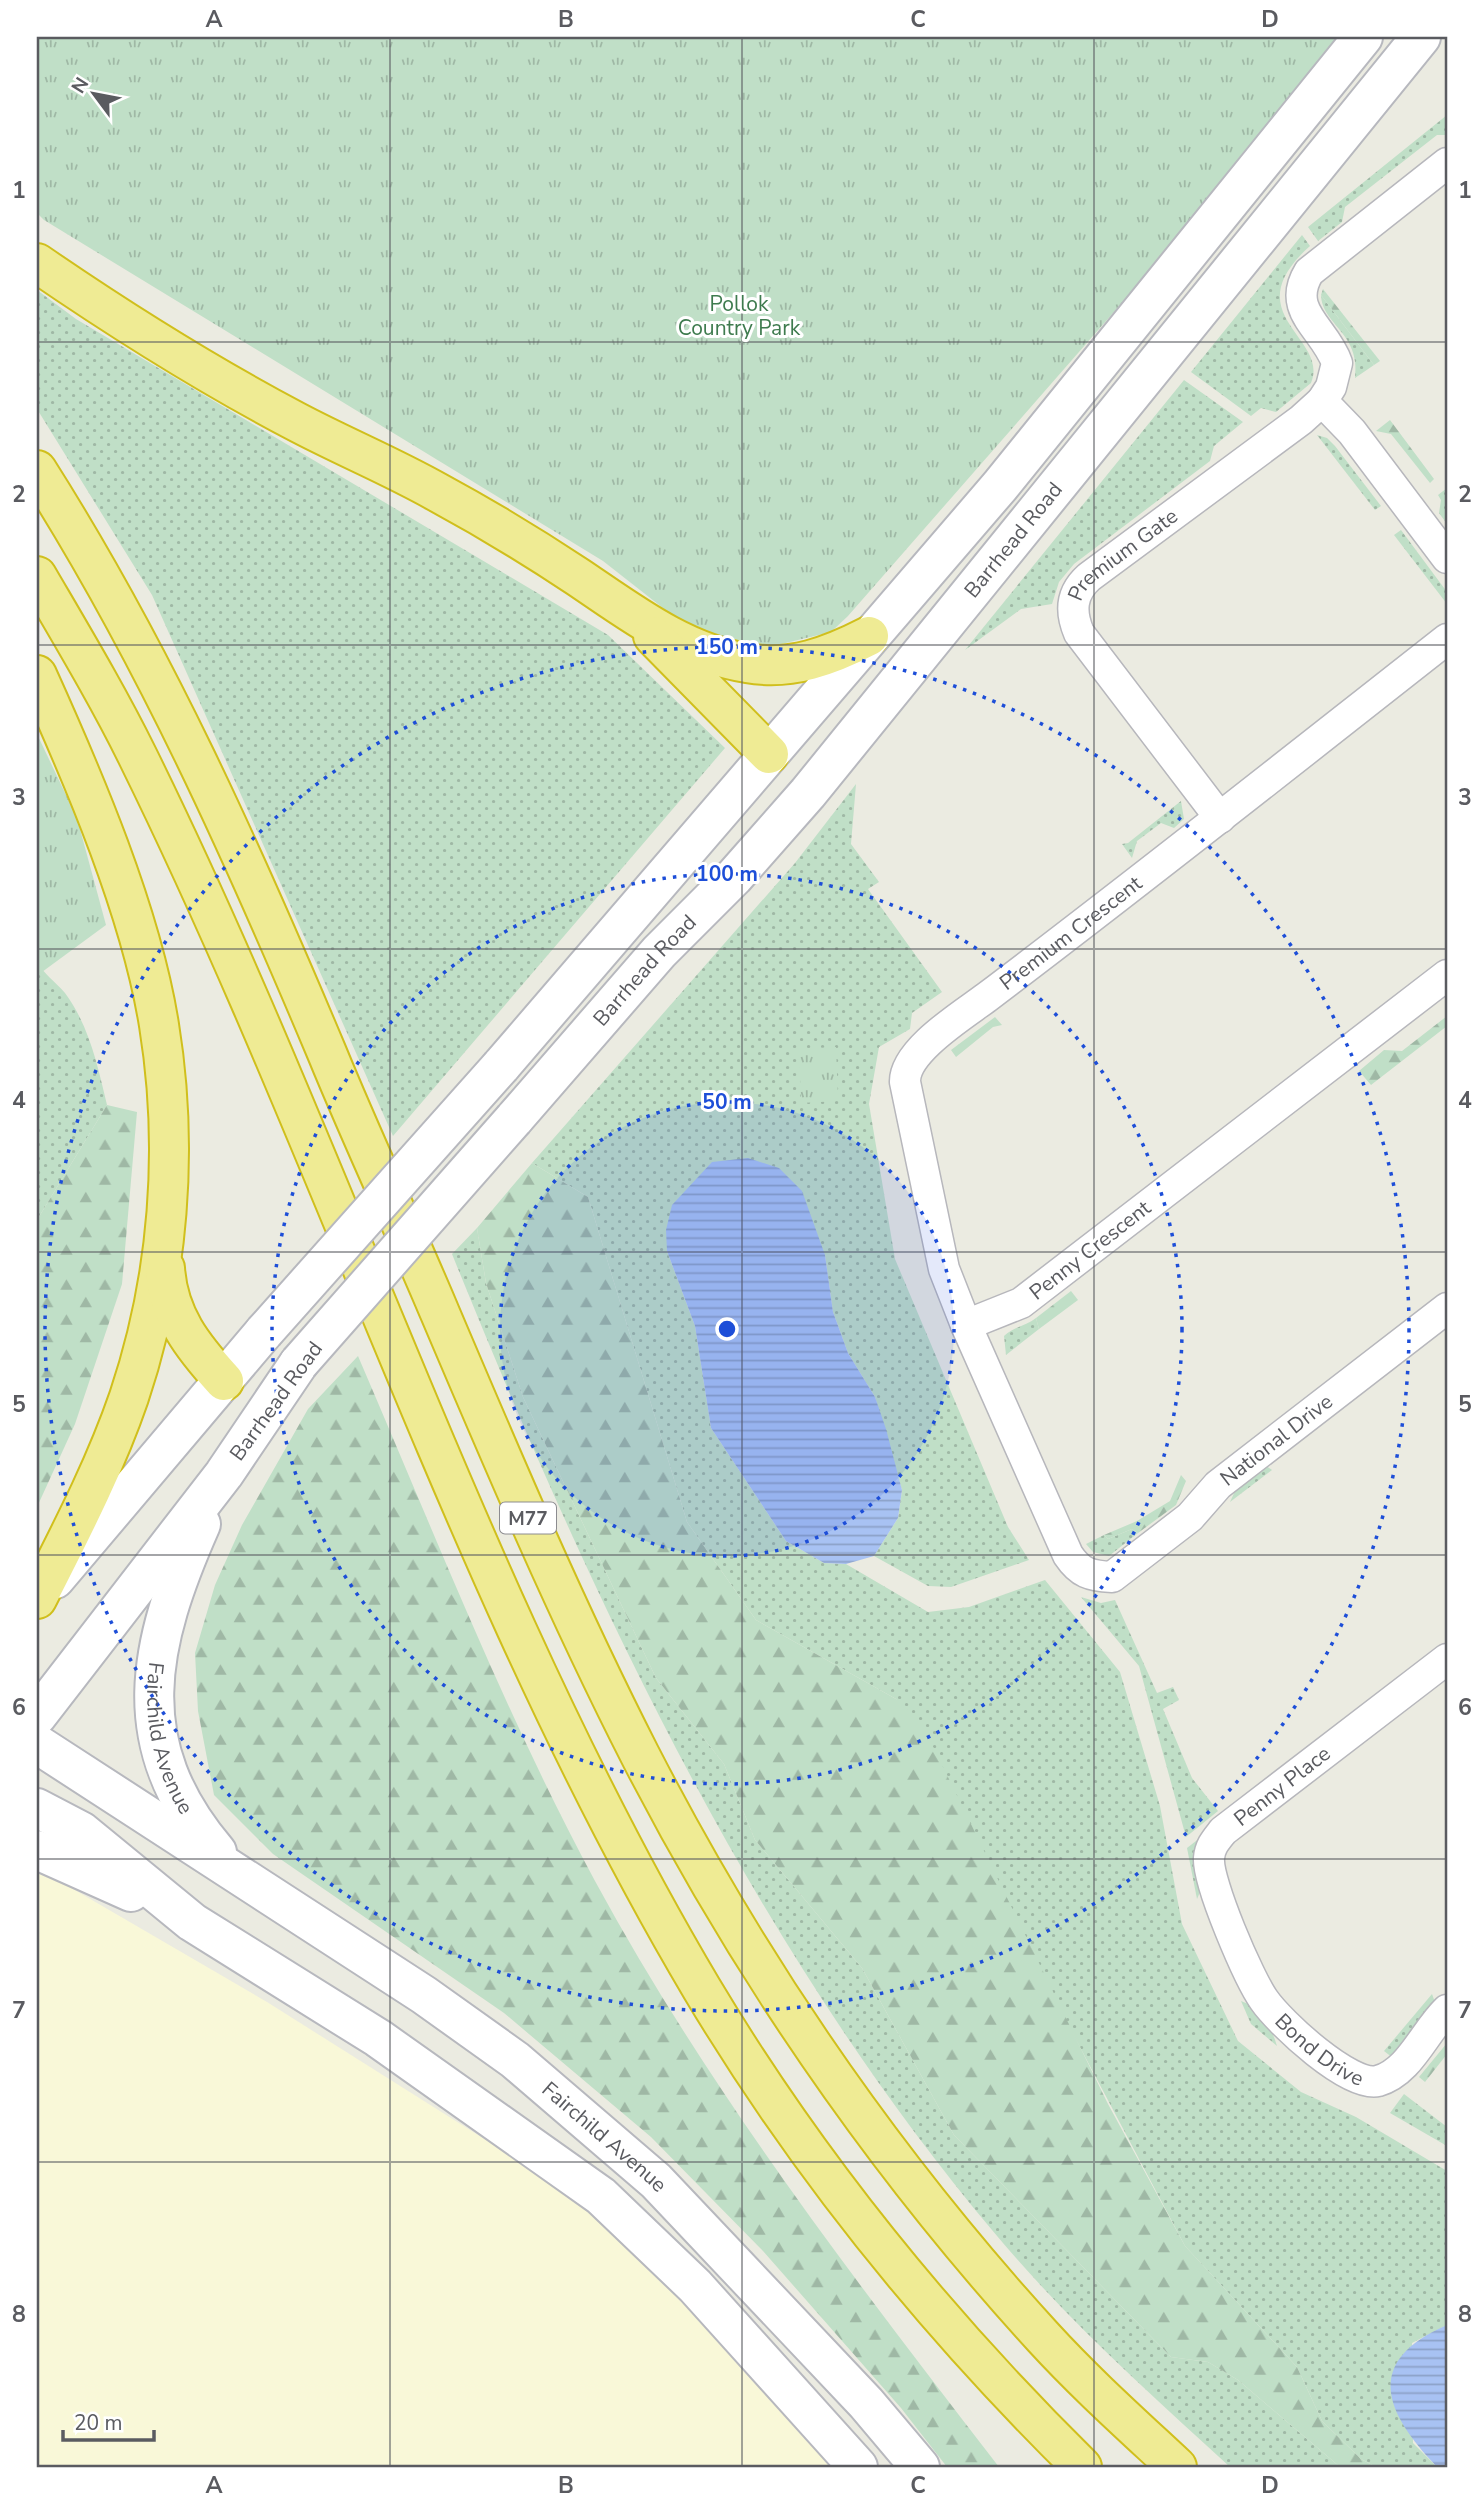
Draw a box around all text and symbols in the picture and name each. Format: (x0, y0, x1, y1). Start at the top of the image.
text: A (205, 4, 223, 35)
text: B (558, 4, 574, 35)
text: C (910, 4, 926, 35)
text: D (1261, 4, 1279, 35)
north arrow (60, 60, 130, 130)
text: N (66, 73, 95, 98)
text: 1 (12, 175, 26, 206)
text: 1 (1458, 175, 1472, 206)
park label: Pollok Country Park (678, 290, 801, 342)
street label: Barrhead Road (958, 476, 1069, 604)
text: 2 (12, 479, 26, 510)
text: 2 (1458, 479, 1472, 510)
street label: Premium Gate (1061, 502, 1183, 605)
text: 150 m (696, 633, 758, 661)
text: 3 (12, 782, 26, 813)
text: 3 (1458, 782, 1472, 813)
text: 100 m (696, 860, 758, 888)
street label: Premium Crescent (994, 869, 1148, 997)
street label: Barrhead Road (587, 909, 702, 1032)
text: 4 (12, 1085, 26, 1116)
text: 4 (1458, 1085, 1472, 1116)
text: 50 m (702, 1088, 752, 1116)
street label: Penny Crescent (1024, 1193, 1157, 1306)
centre of rings (715, 1317, 739, 1341)
street label: Barrhead Road (223, 1336, 329, 1466)
street label: National Drive (1214, 1387, 1338, 1492)
text: 5 (12, 1389, 26, 1420)
text: 5 (1458, 1389, 1472, 1420)
road number: M77 (500, 1502, 556, 1534)
street label: Fairchild Avenue (140, 1661, 200, 1819)
text: 6 (12, 1692, 26, 1723)
text: 6 (1458, 1692, 1472, 1723)
street label: Penny Place (1228, 1739, 1336, 1833)
text: 7 (12, 1995, 26, 2026)
text: 7 (1458, 1995, 1472, 2026)
street label: Bond Drive (1269, 2007, 1368, 2093)
street label: Fairchild Avenue (536, 2075, 673, 2198)
text: 8 (12, 2299, 26, 2330)
text: 8 (1458, 2299, 1472, 2330)
scale bar (63, 2399, 154, 2443)
text: 20 m (74, 2409, 123, 2437)
text: A (205, 2470, 223, 2501)
text: B (558, 2470, 574, 2501)
text: C (910, 2470, 926, 2501)
text: D (1261, 2470, 1279, 2501)

